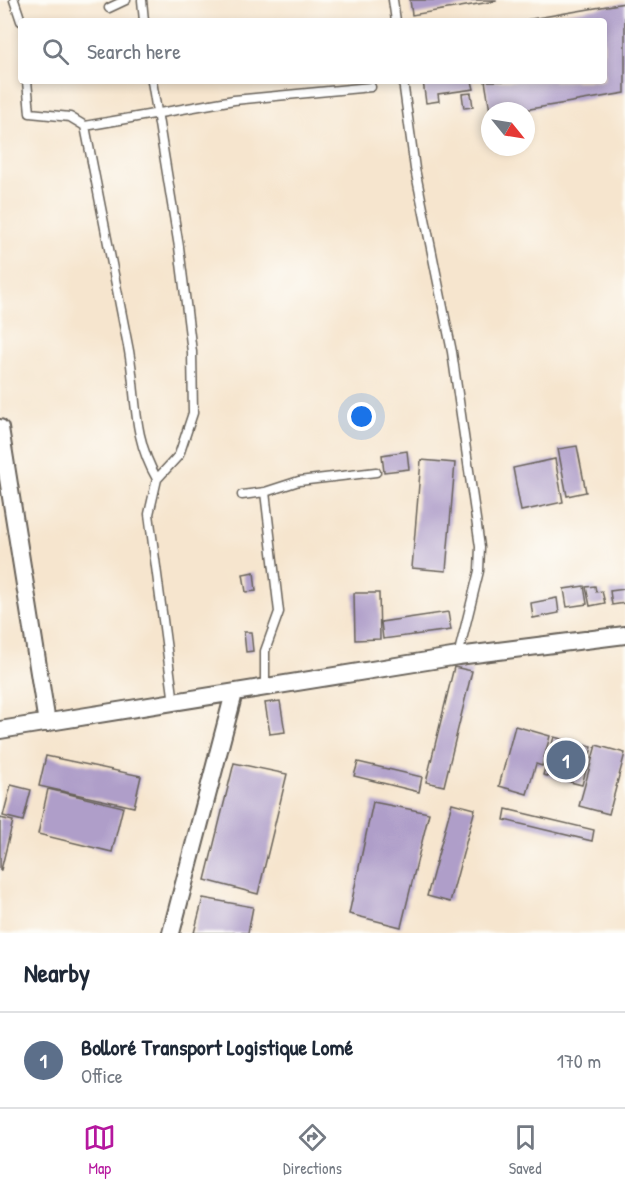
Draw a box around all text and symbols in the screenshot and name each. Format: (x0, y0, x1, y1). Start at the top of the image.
search box (18, 18, 607, 84)
icon: search (39, 35, 72, 68)
text: Search here (87, 36, 181, 66)
north arrow (481, 102, 535, 156)
your location (347, 402, 376, 431)
pin: 1 (546, 738, 586, 783)
text: Nearby (24, 955, 90, 990)
text: Bolloré Transport Logistique Lomé (81, 1032, 353, 1062)
text: 1 (40, 1047, 47, 1074)
text: 170 m (557, 1047, 601, 1074)
text: Office (81, 1062, 123, 1089)
tab: Map (83, 1121, 116, 1179)
tab: Directions (283, 1121, 342, 1179)
tab: Saved (509, 1121, 542, 1179)

